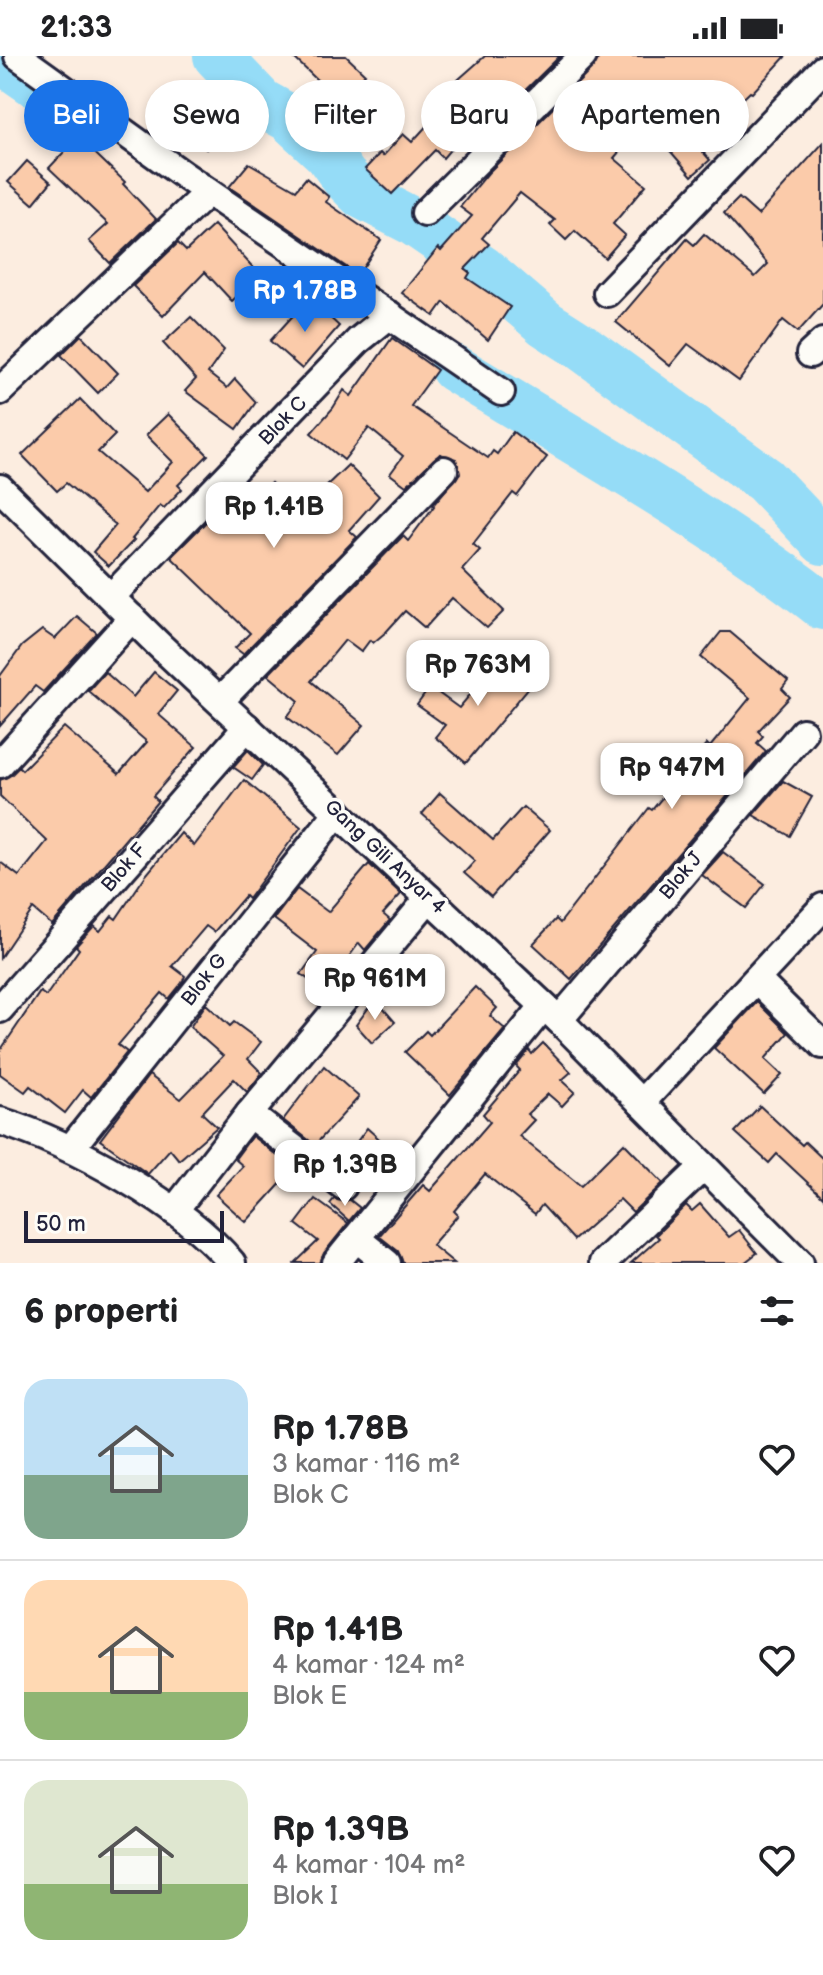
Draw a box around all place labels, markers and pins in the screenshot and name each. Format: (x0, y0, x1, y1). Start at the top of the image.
pin: Rp 1.78B (222, 266, 388, 334)
pin: Rp 1.41B (191, 482, 357, 550)
pin: Rp 763M (404, 640, 552, 708)
pin: Rp 947M (598, 743, 746, 811)
pin: Rp 961M (301, 954, 449, 1022)
pin: Rp 1.39B (262, 1140, 428, 1208)

